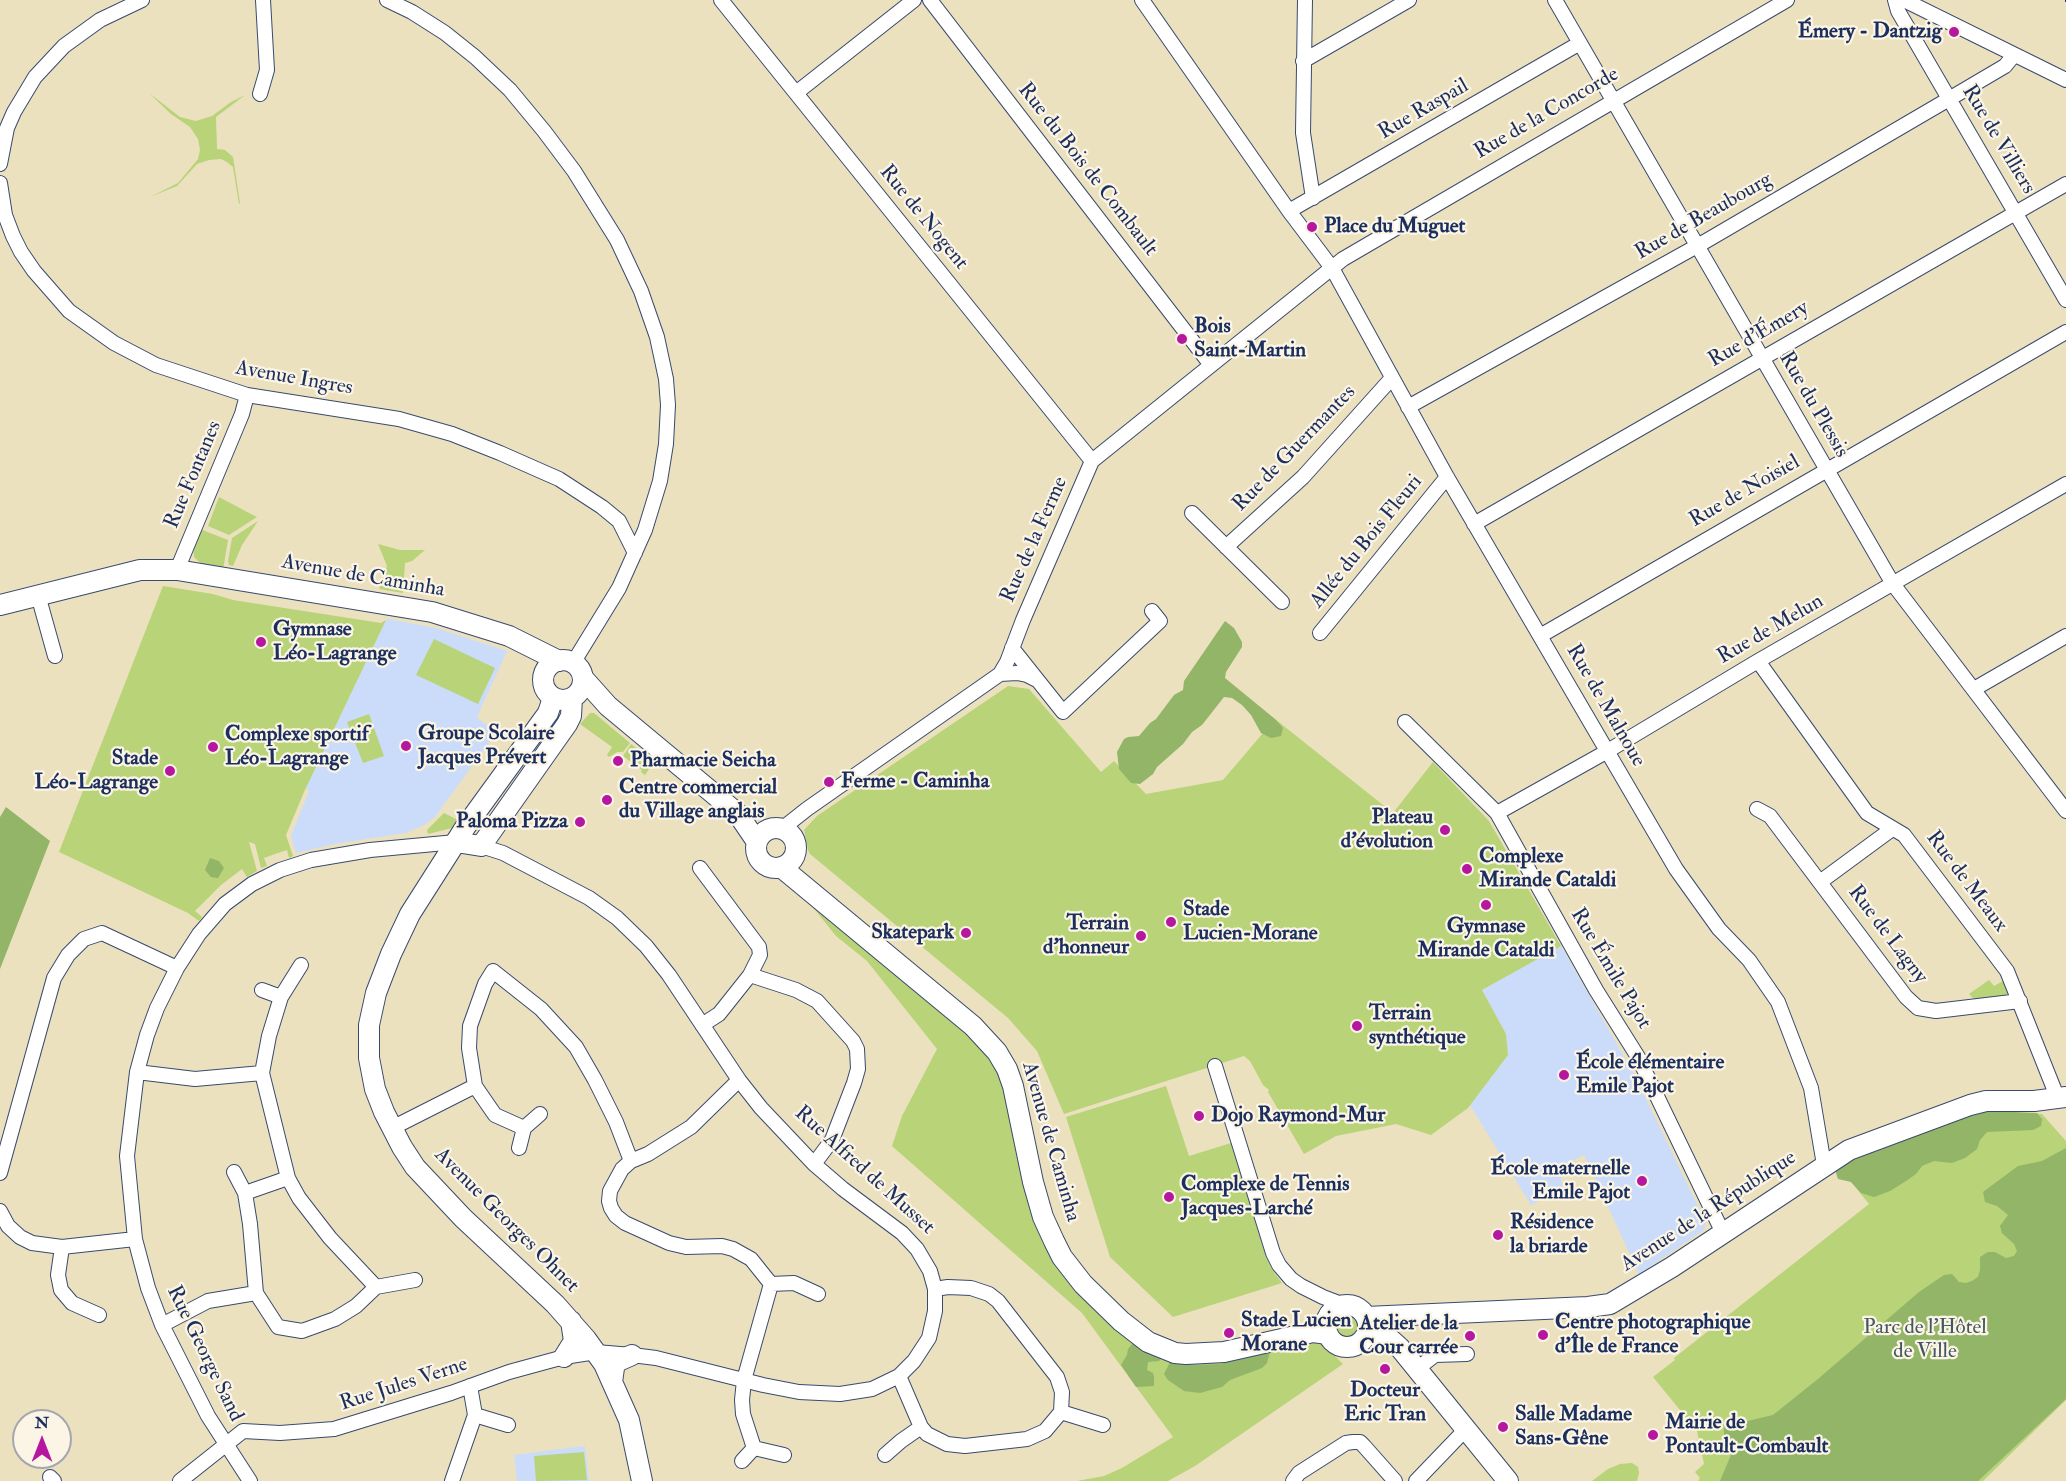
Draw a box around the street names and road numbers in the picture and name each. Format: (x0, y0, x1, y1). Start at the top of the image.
street label: Rue de la Concorde (1470, 62, 1624, 166)
street label: Rue Raspail (1374, 74, 1474, 146)
street label: Rue du Bois de Combault (1012, 78, 1162, 262)
street label: Rue de Villiers (1956, 81, 2040, 199)
street label: Rue de Nogent (873, 161, 973, 275)
street label: Rue de Beaubourg (1631, 168, 1777, 266)
street label: Rue d'Émery (1704, 296, 1814, 374)
street label: Rue du Plessis (1773, 348, 1853, 462)
street label: Avenue Ingres (233, 356, 355, 402)
street label: Rue de Guermantes (1228, 381, 1362, 517)
street label: Rue Fontanes (160, 417, 228, 533)
street label: Rue de Noisiel (1685, 450, 1805, 534)
street label: Allée du Bois Fleuri (1306, 470, 1428, 614)
street label: Rue de la Ferme (996, 473, 1074, 607)
street label: Avenue de Caminha (280, 550, 446, 604)
street label: Rue de Melun (1714, 590, 1828, 670)
street label: Rue de Malnoue (1560, 640, 1650, 772)
street label: Rue de Meaux (1920, 827, 2012, 937)
street label: Rue de Lagny (1842, 881, 1932, 989)
street label: Rue Émile Pajot (1564, 904, 1656, 1034)
street label: Avenue de Caminha (1015, 1059, 1085, 1225)
street label: Rue Alfred de Musset (789, 1101, 939, 1241)
street label: Avenue Georges Ohnet (428, 1143, 584, 1299)
street label: Avenue de la République (1617, 1146, 1801, 1278)
street label: Rue George Sand (160, 1282, 248, 1426)
street label: Rue Jules Verne (337, 1352, 471, 1418)

